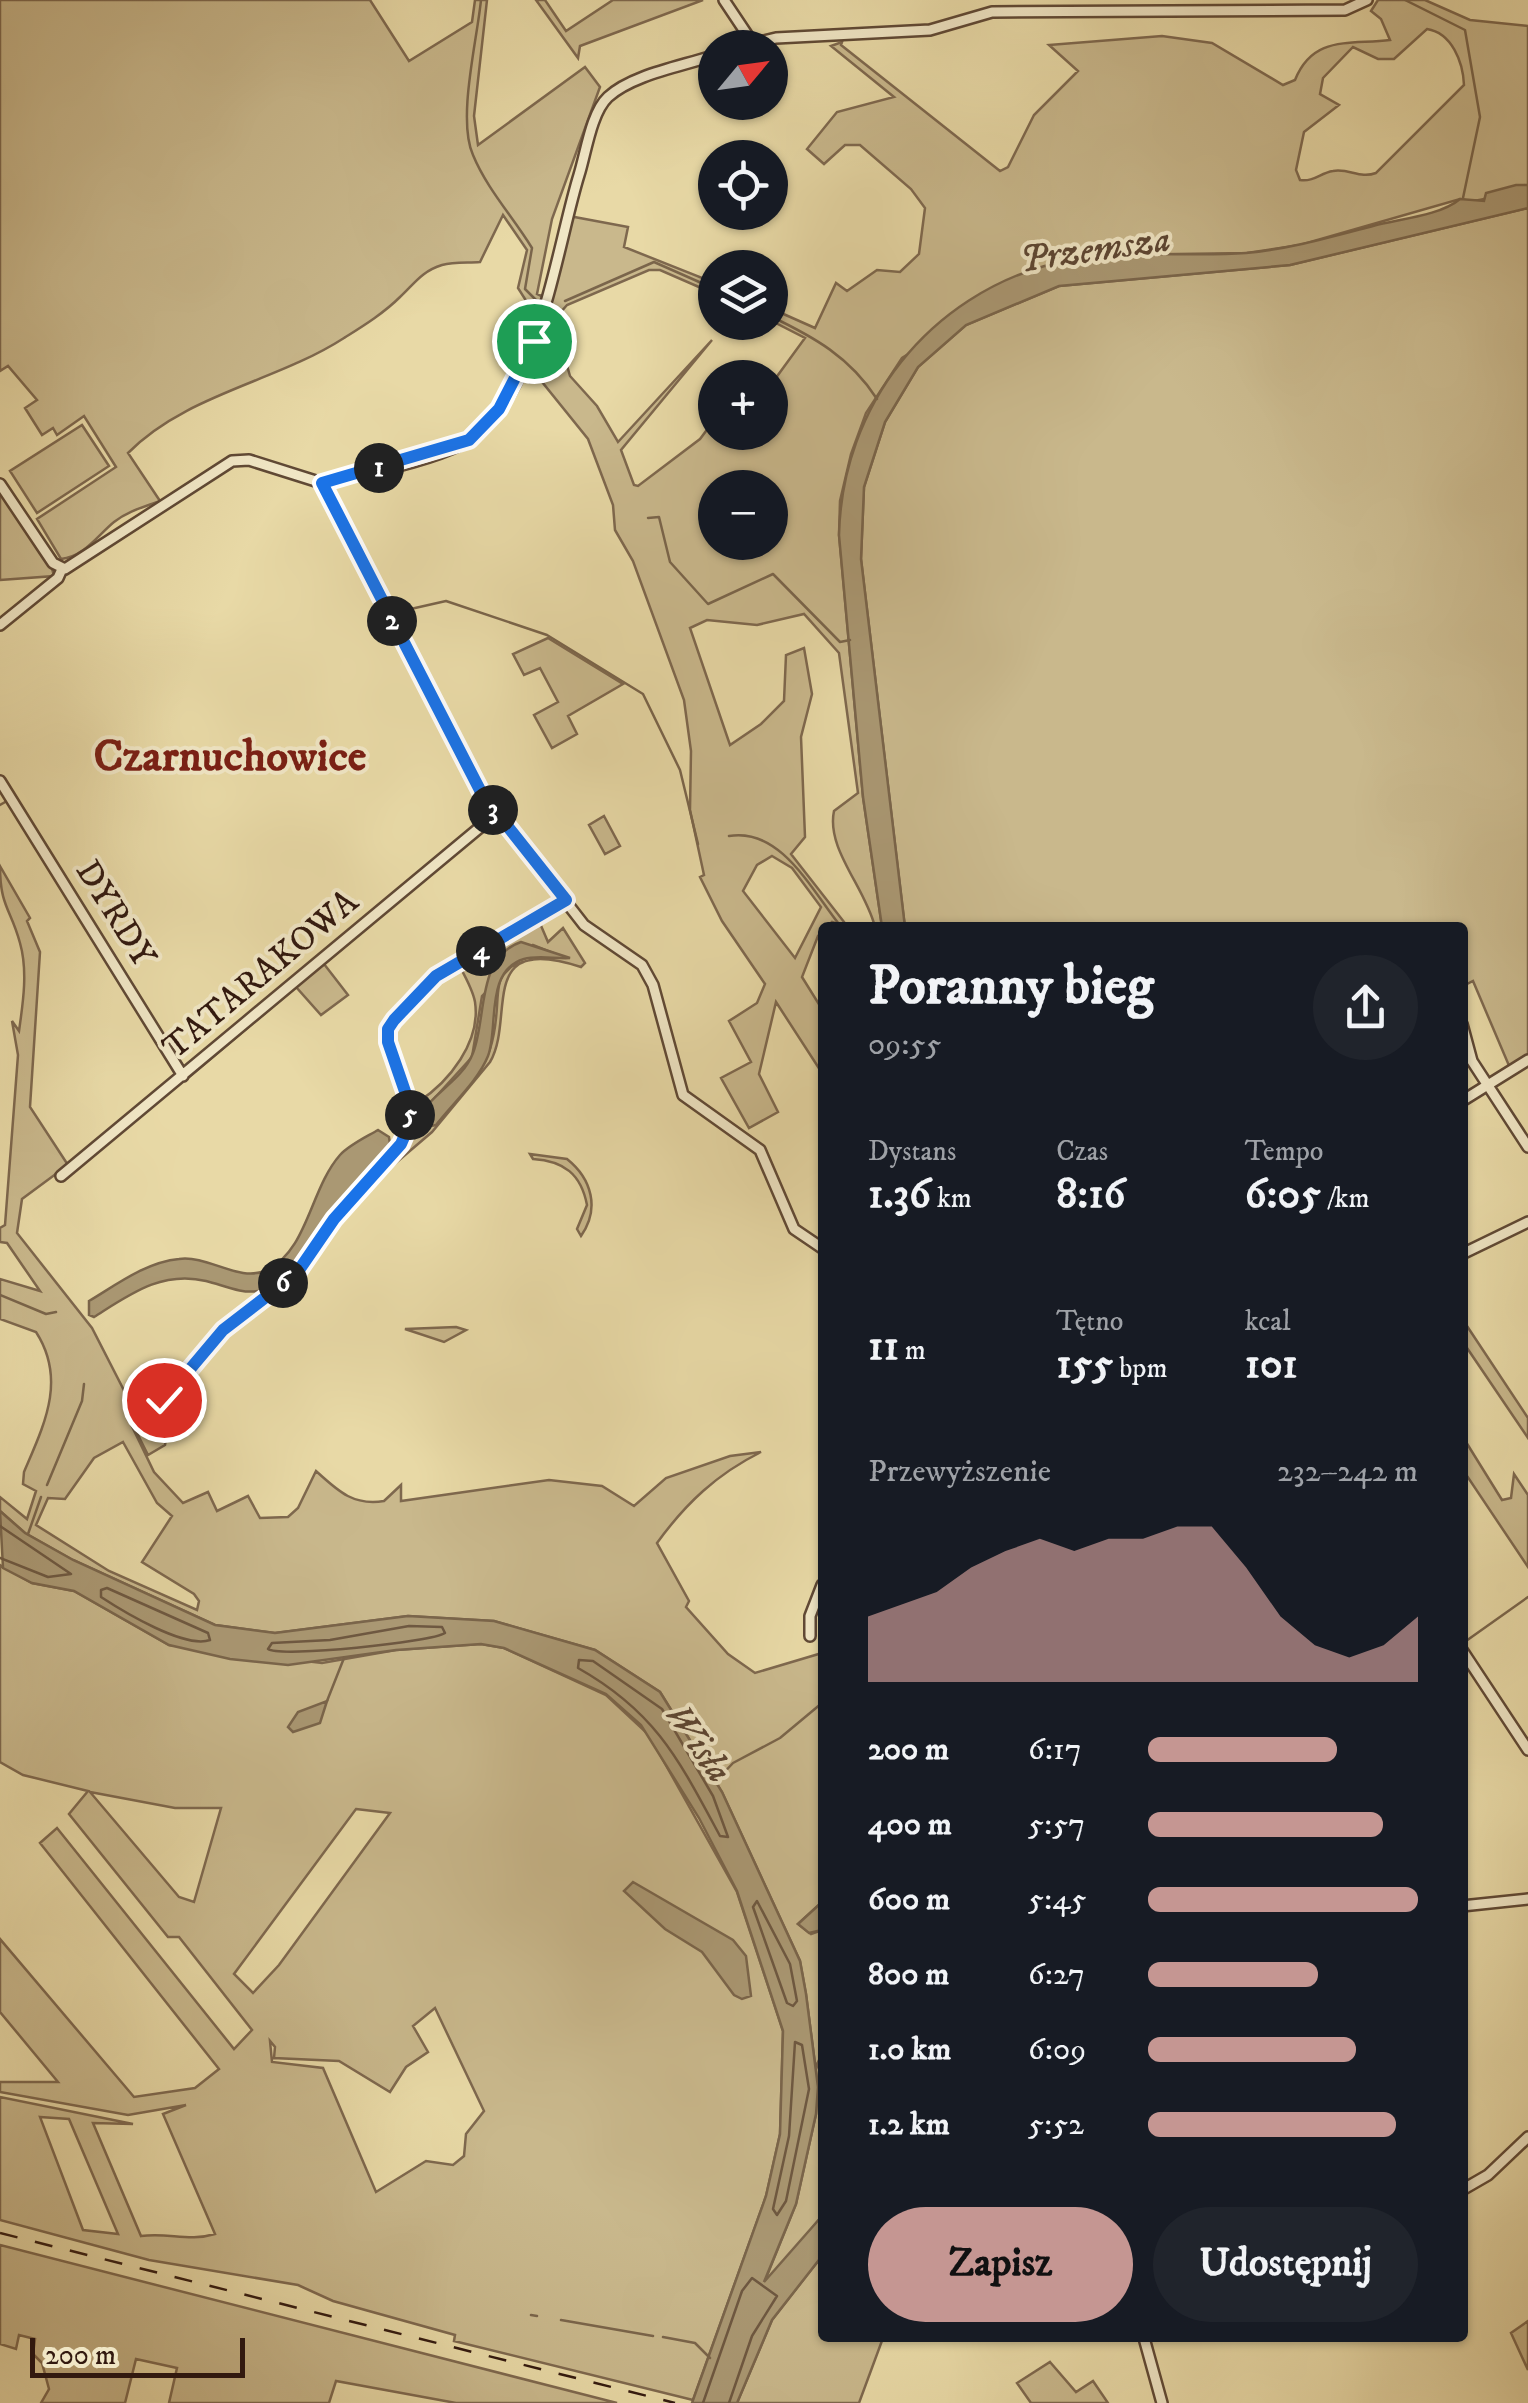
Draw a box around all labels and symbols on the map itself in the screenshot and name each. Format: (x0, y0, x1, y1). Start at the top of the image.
north arrow (698, 30, 788, 120)
water label: Przemsza (1017, 216, 1173, 284)
pin (492, 299, 577, 384)
pin: 1 (354, 443, 404, 493)
pin: 2 (367, 596, 417, 646)
district label: Czarnuchowice (94, 729, 367, 785)
pin: 3 (468, 785, 518, 835)
street label: DYRDY (65, 852, 165, 977)
street label: TATARAKOWA (154, 880, 368, 1070)
pin: 4 (456, 926, 506, 976)
pin: 5 (385, 1090, 435, 1140)
pin: 6 (258, 1258, 308, 1308)
pin (122, 1358, 207, 1443)
water label: Wisła (653, 1694, 743, 1792)
scale bar (30, 2333, 245, 2378)

